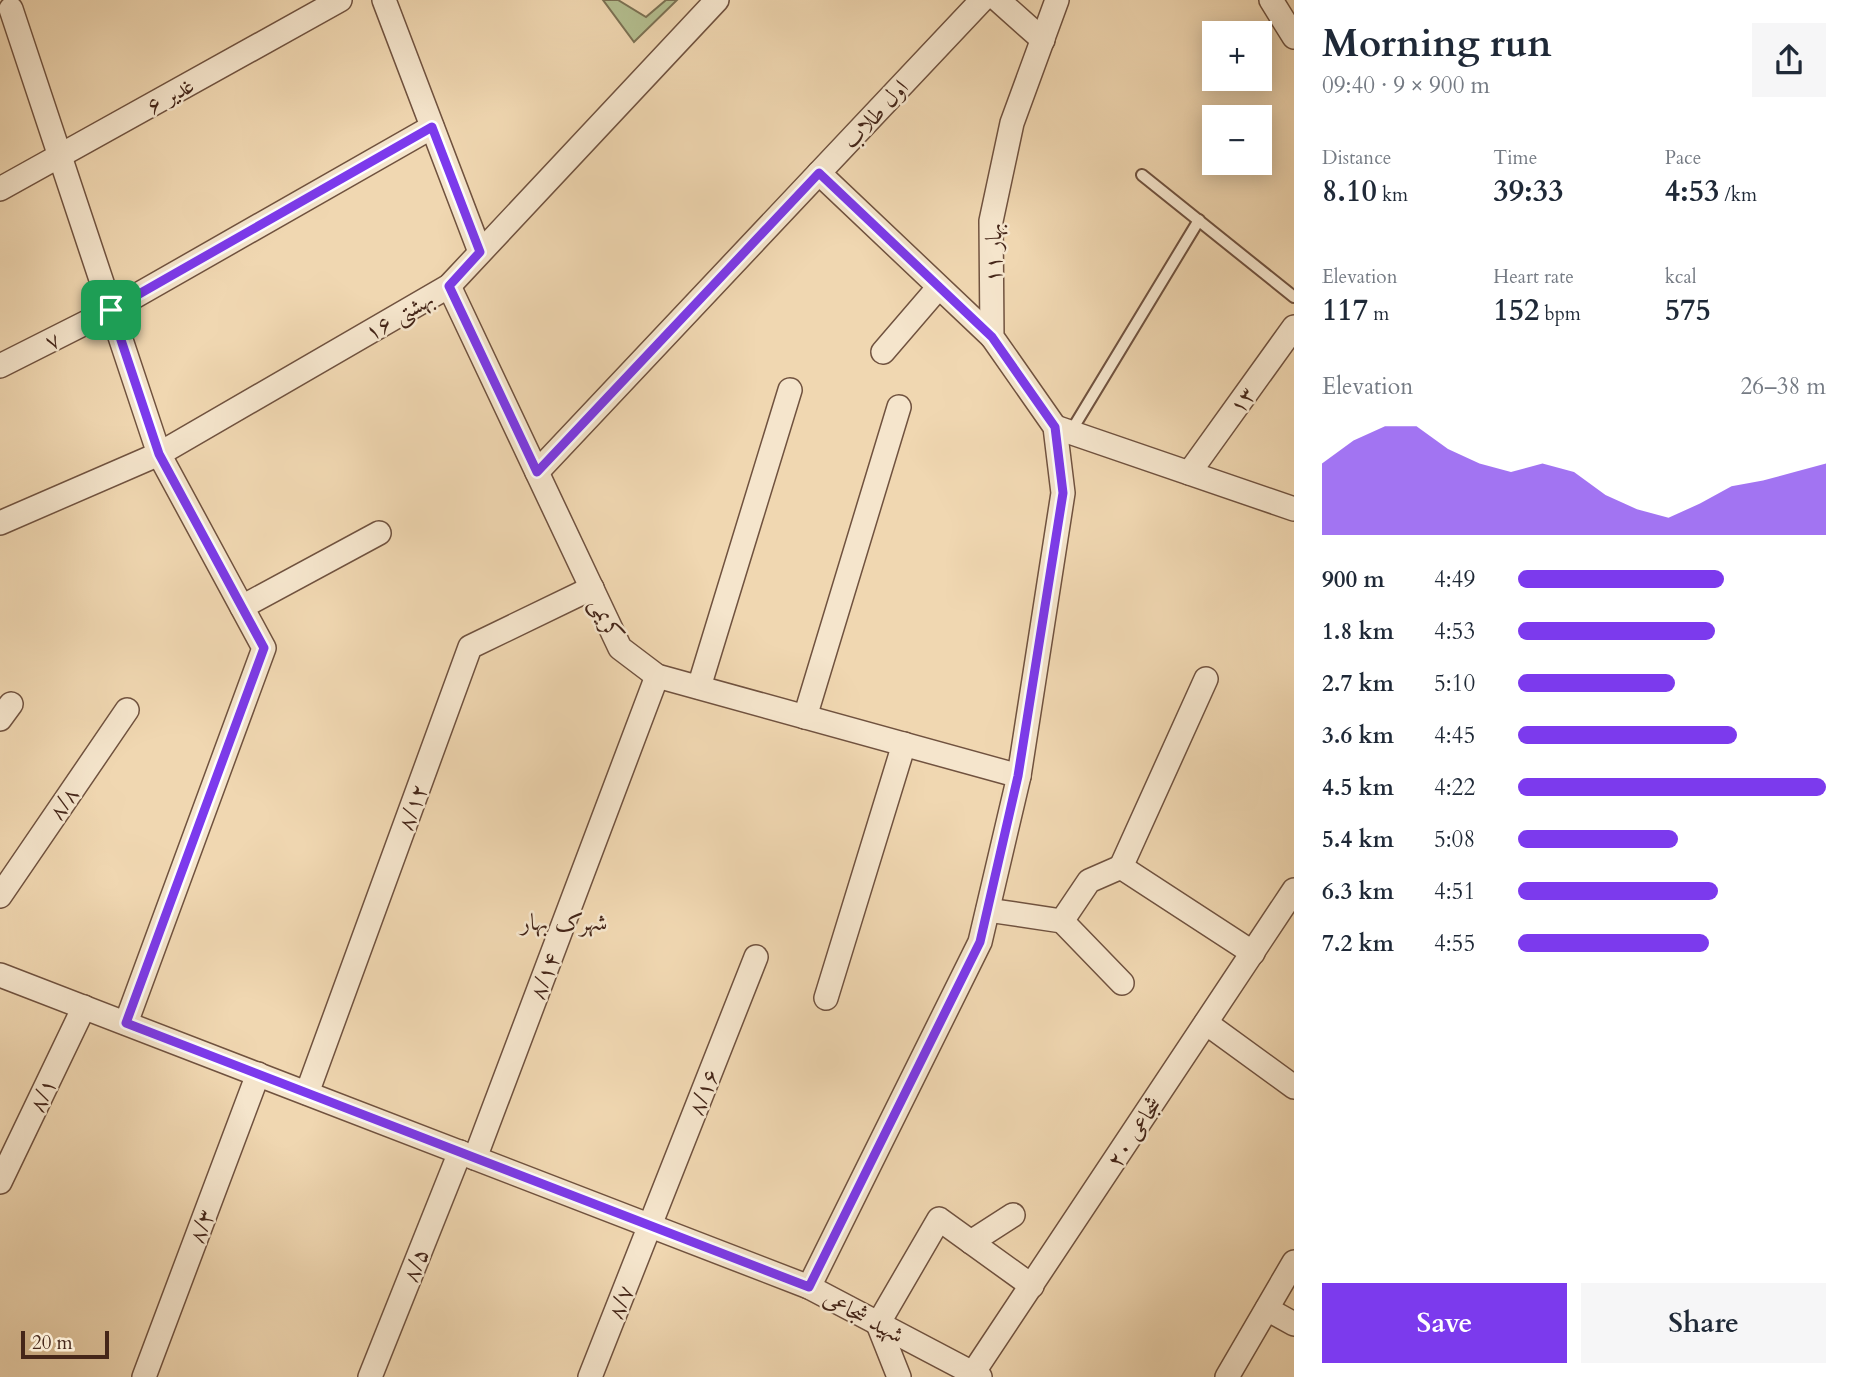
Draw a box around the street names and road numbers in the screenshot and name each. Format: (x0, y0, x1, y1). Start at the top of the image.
street label: غدیر ۶ (141, 70, 200, 121)
street label: اول طلاب (835, 73, 916, 156)
street label: بهار ۱۱ (977, 223, 1010, 283)
street label: ۱۶ بهشتی (359, 283, 440, 348)
street label: ۷ (39, 324, 65, 357)
street label: ۱۳ (1222, 380, 1263, 420)
street label: کریمی (583, 592, 630, 646)
street label: ۸/۱۲ (390, 779, 435, 835)
street label: ۸/۸ (41, 780, 86, 826)
street label: ۸/۱۴ (521, 948, 568, 1004)
street label: ۸/۱۶ (680, 1064, 727, 1120)
street label: ۸/۱ (21, 1073, 64, 1117)
street label: شجاعی ۲۰ (1099, 1091, 1169, 1174)
street label: ۸/۳ (181, 1205, 222, 1248)
street label: ۸/۵ (395, 1243, 436, 1287)
street label: ۸/۷ (600, 1280, 641, 1324)
street label: شهید شجاعی (818, 1282, 910, 1351)

